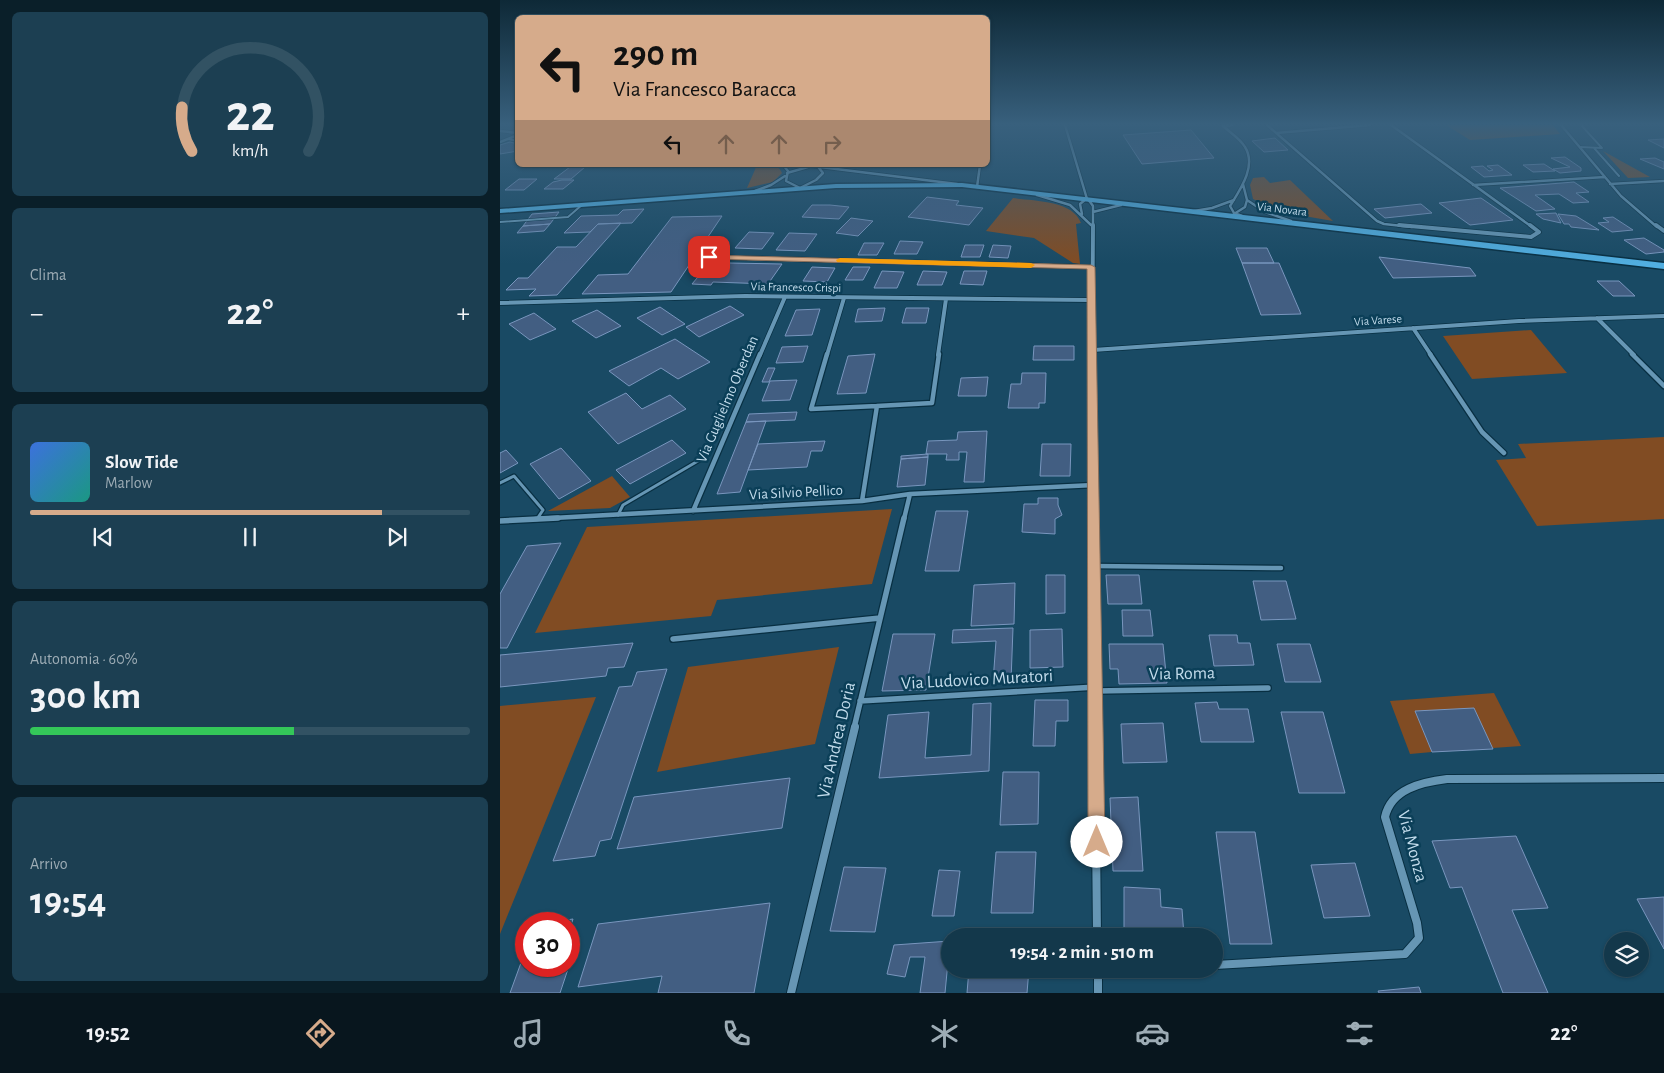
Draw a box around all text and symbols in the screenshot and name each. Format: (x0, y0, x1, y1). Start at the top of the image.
icon: left (530, 35, 595, 100)
text: 290 m (613, 37, 698, 72)
text: Via Francesco Baracca (613, 78, 797, 100)
text: 22 (226, 88, 274, 140)
icon: left (659, 130, 687, 158)
icon: ahead (712, 130, 740, 158)
icon: ahead (765, 130, 793, 158)
icon: right (818, 130, 846, 158)
text: km/h (232, 142, 268, 160)
street label: Via Novara (1256, 200, 1308, 218)
pin (688, 236, 730, 278)
icon: arrive (695, 243, 723, 271)
text: Clima (30, 267, 66, 283)
street label: Via Francesco Crispi (751, 280, 841, 294)
text: 22° (227, 294, 273, 332)
text: − (30, 300, 43, 328)
text: + (457, 300, 470, 328)
street label: Via Varese (1354, 312, 1402, 328)
street label: Via Guglielmo Oberdan (694, 334, 761, 465)
text: Slow Tide (105, 453, 178, 472)
text: Marlow (105, 475, 152, 491)
street label: Via Silvio Pellico (749, 483, 843, 502)
icon: previous (89, 523, 117, 551)
icon: pause (236, 523, 264, 551)
icon: next (383, 523, 411, 551)
text: Autonomia · 60% (30, 651, 138, 667)
street label: Via Roma (1149, 664, 1215, 684)
street label: Via Ludovico Muratori (901, 667, 1053, 693)
text: 300 km (30, 678, 141, 716)
street label: Via Andrea Doria (815, 680, 859, 800)
street label: Via Monza (1394, 809, 1430, 884)
position arrow (1070, 815, 1122, 867)
text: Arrivo (30, 856, 68, 872)
text: 19:54 (30, 883, 106, 921)
speed limit sign: 30 (515, 912, 580, 977)
map controls (1604, 932, 1649, 977)
button: layers (1604, 932, 1649, 977)
text: 19:54 · 2 min · 510 m (1010, 943, 1154, 962)
icon: directions (303, 1016, 338, 1051)
icon: music (511, 1016, 546, 1051)
icon: phone (719, 1016, 754, 1051)
icon: climate (927, 1016, 962, 1051)
icon: car (1135, 1016, 1170, 1051)
icon: filters (1342, 1016, 1377, 1051)
text: 19:52 (86, 1022, 130, 1044)
text: 22° (1550, 1022, 1578, 1044)

